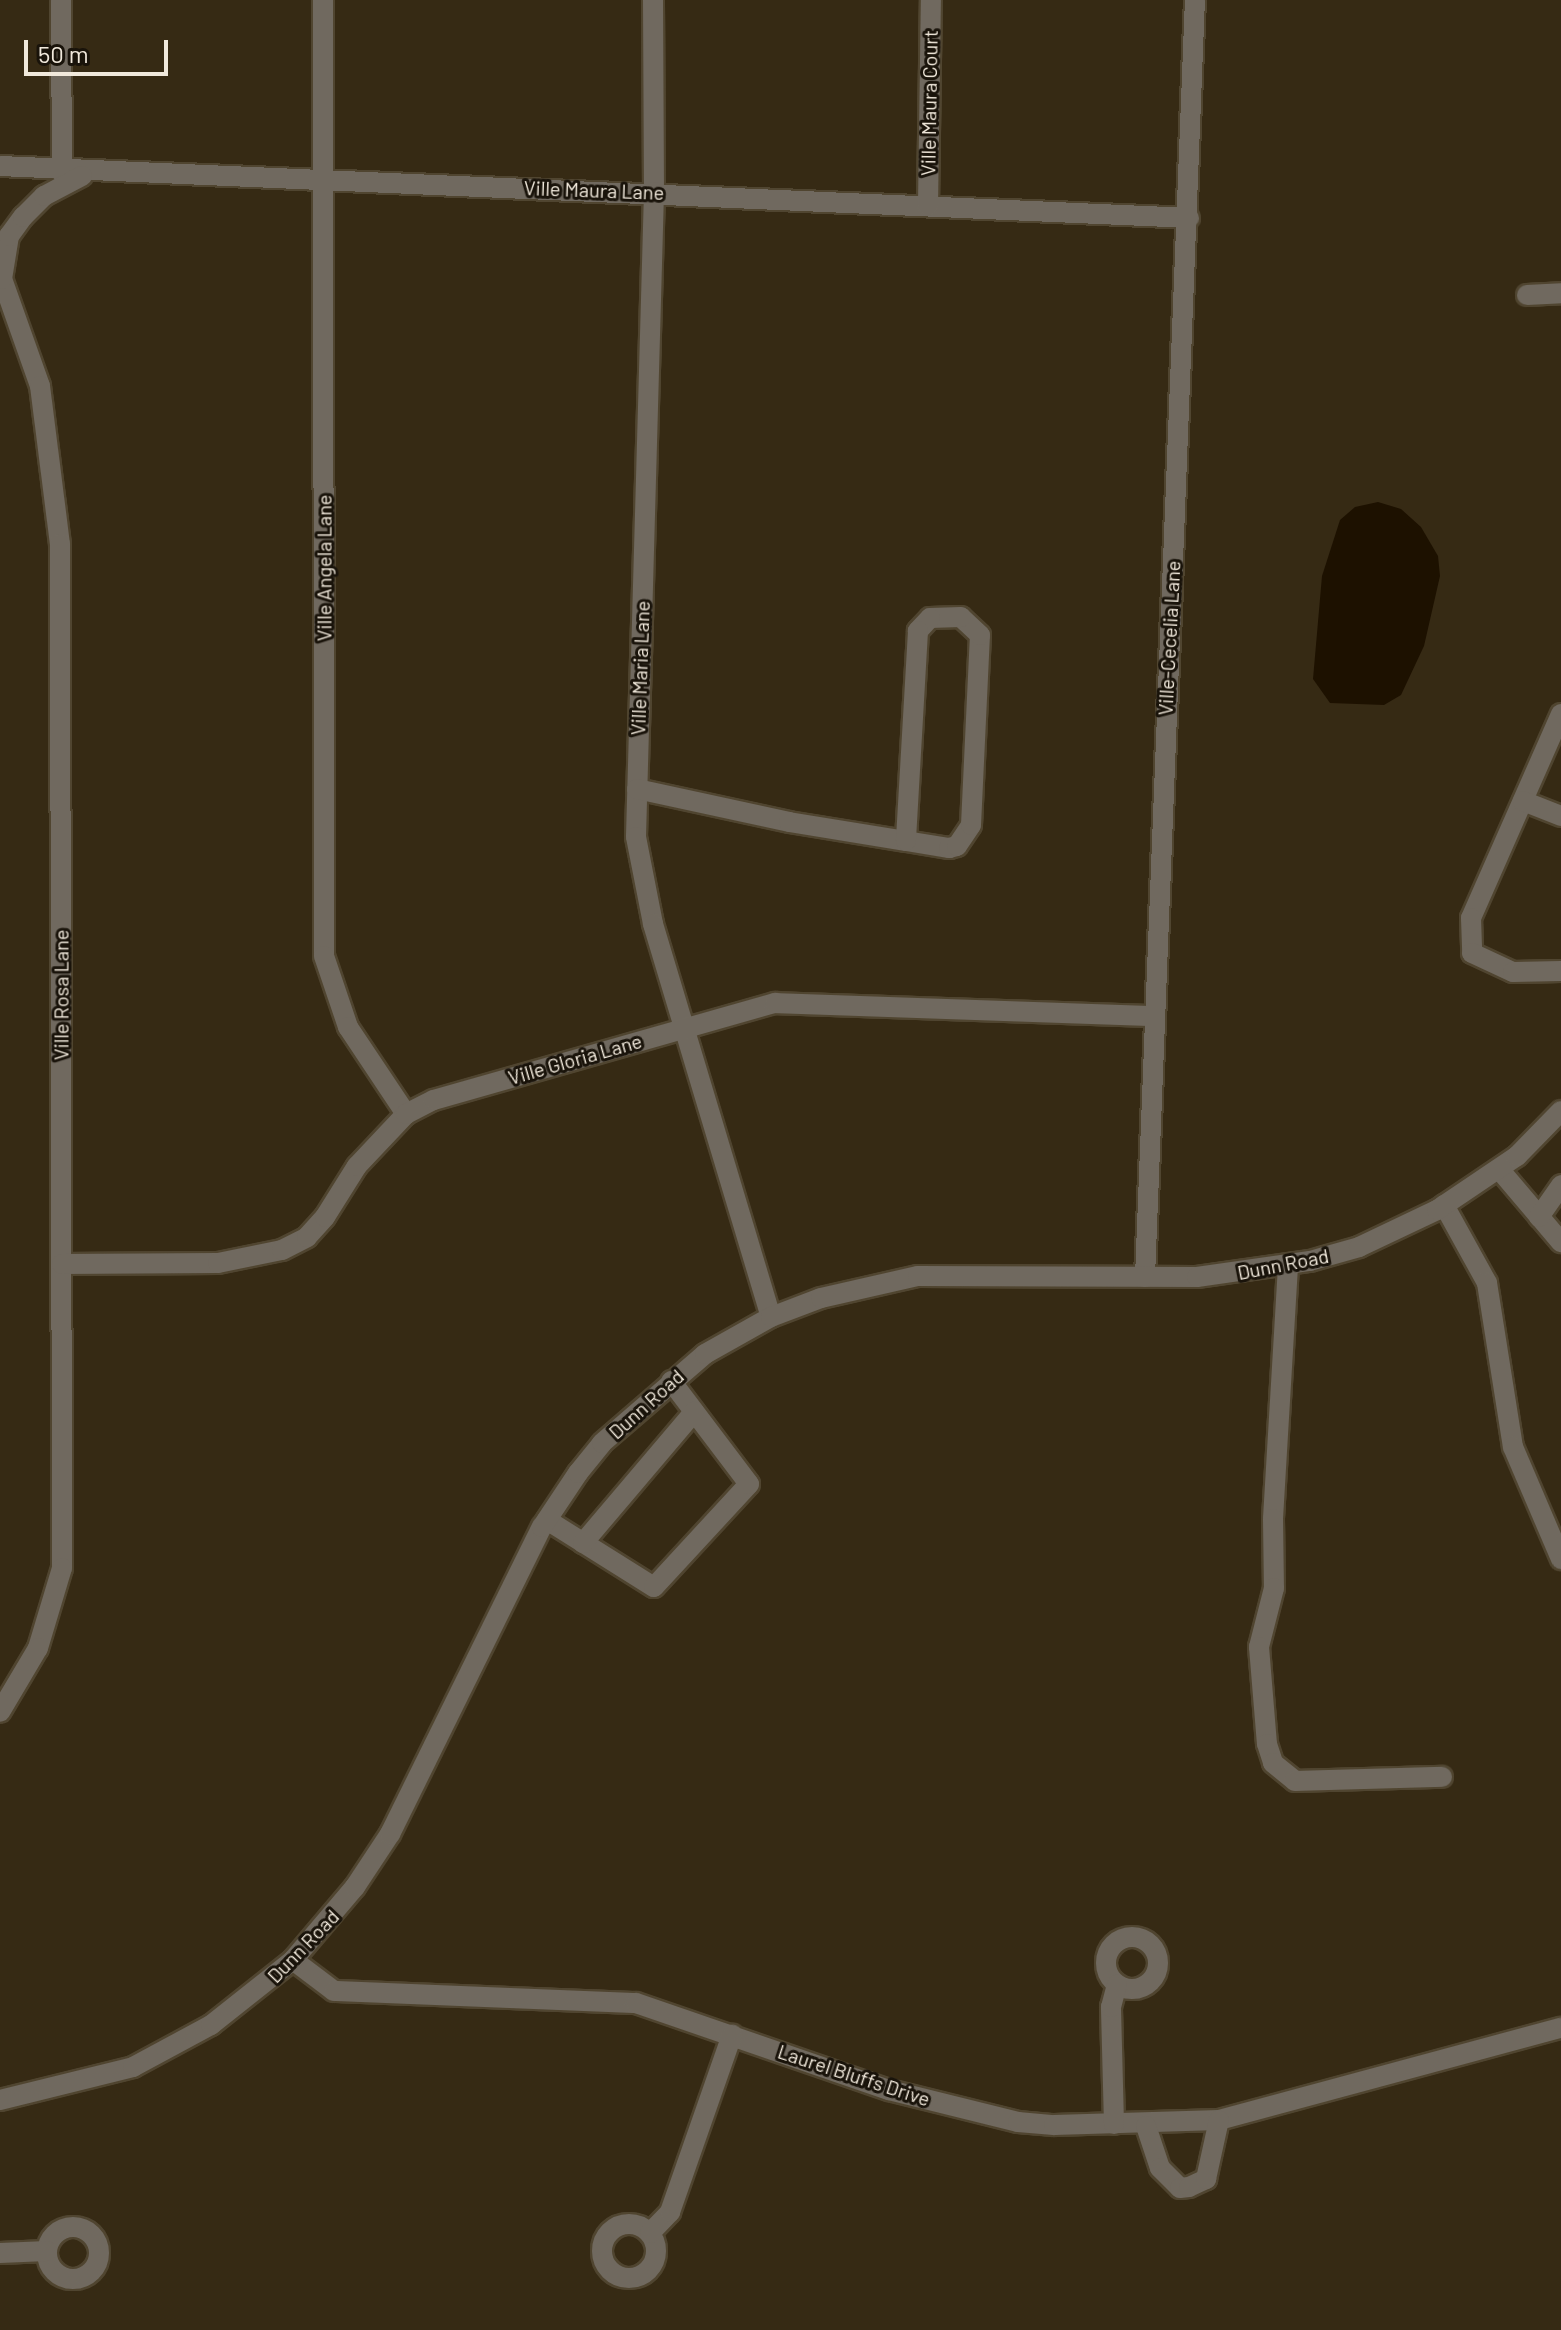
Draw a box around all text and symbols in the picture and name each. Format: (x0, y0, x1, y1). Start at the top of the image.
scale bar (28, 24, 172, 74)
street label: Ville Maura Court (916, 30, 942, 176)
text: 50 m (38, 39, 89, 68)
street label: Ville Maura Lane (523, 176, 665, 204)
street label: Ville Angela Lane (312, 495, 336, 641)
street label: Ville-Cecelia Lane (1153, 560, 1185, 716)
street label: Ville Maria Lane (626, 600, 654, 736)
street label: Ville Rosa Lane (49, 930, 73, 1060)
street label: Ville Gloria Lane (505, 1028, 645, 1090)
street label: Dunn Road (1235, 1243, 1331, 1285)
street label: Dunn Road (604, 1364, 688, 1444)
street label: Dunn Road (262, 1904, 344, 1988)
street label: Laurel Bluffs Drive (775, 2039, 933, 2111)

